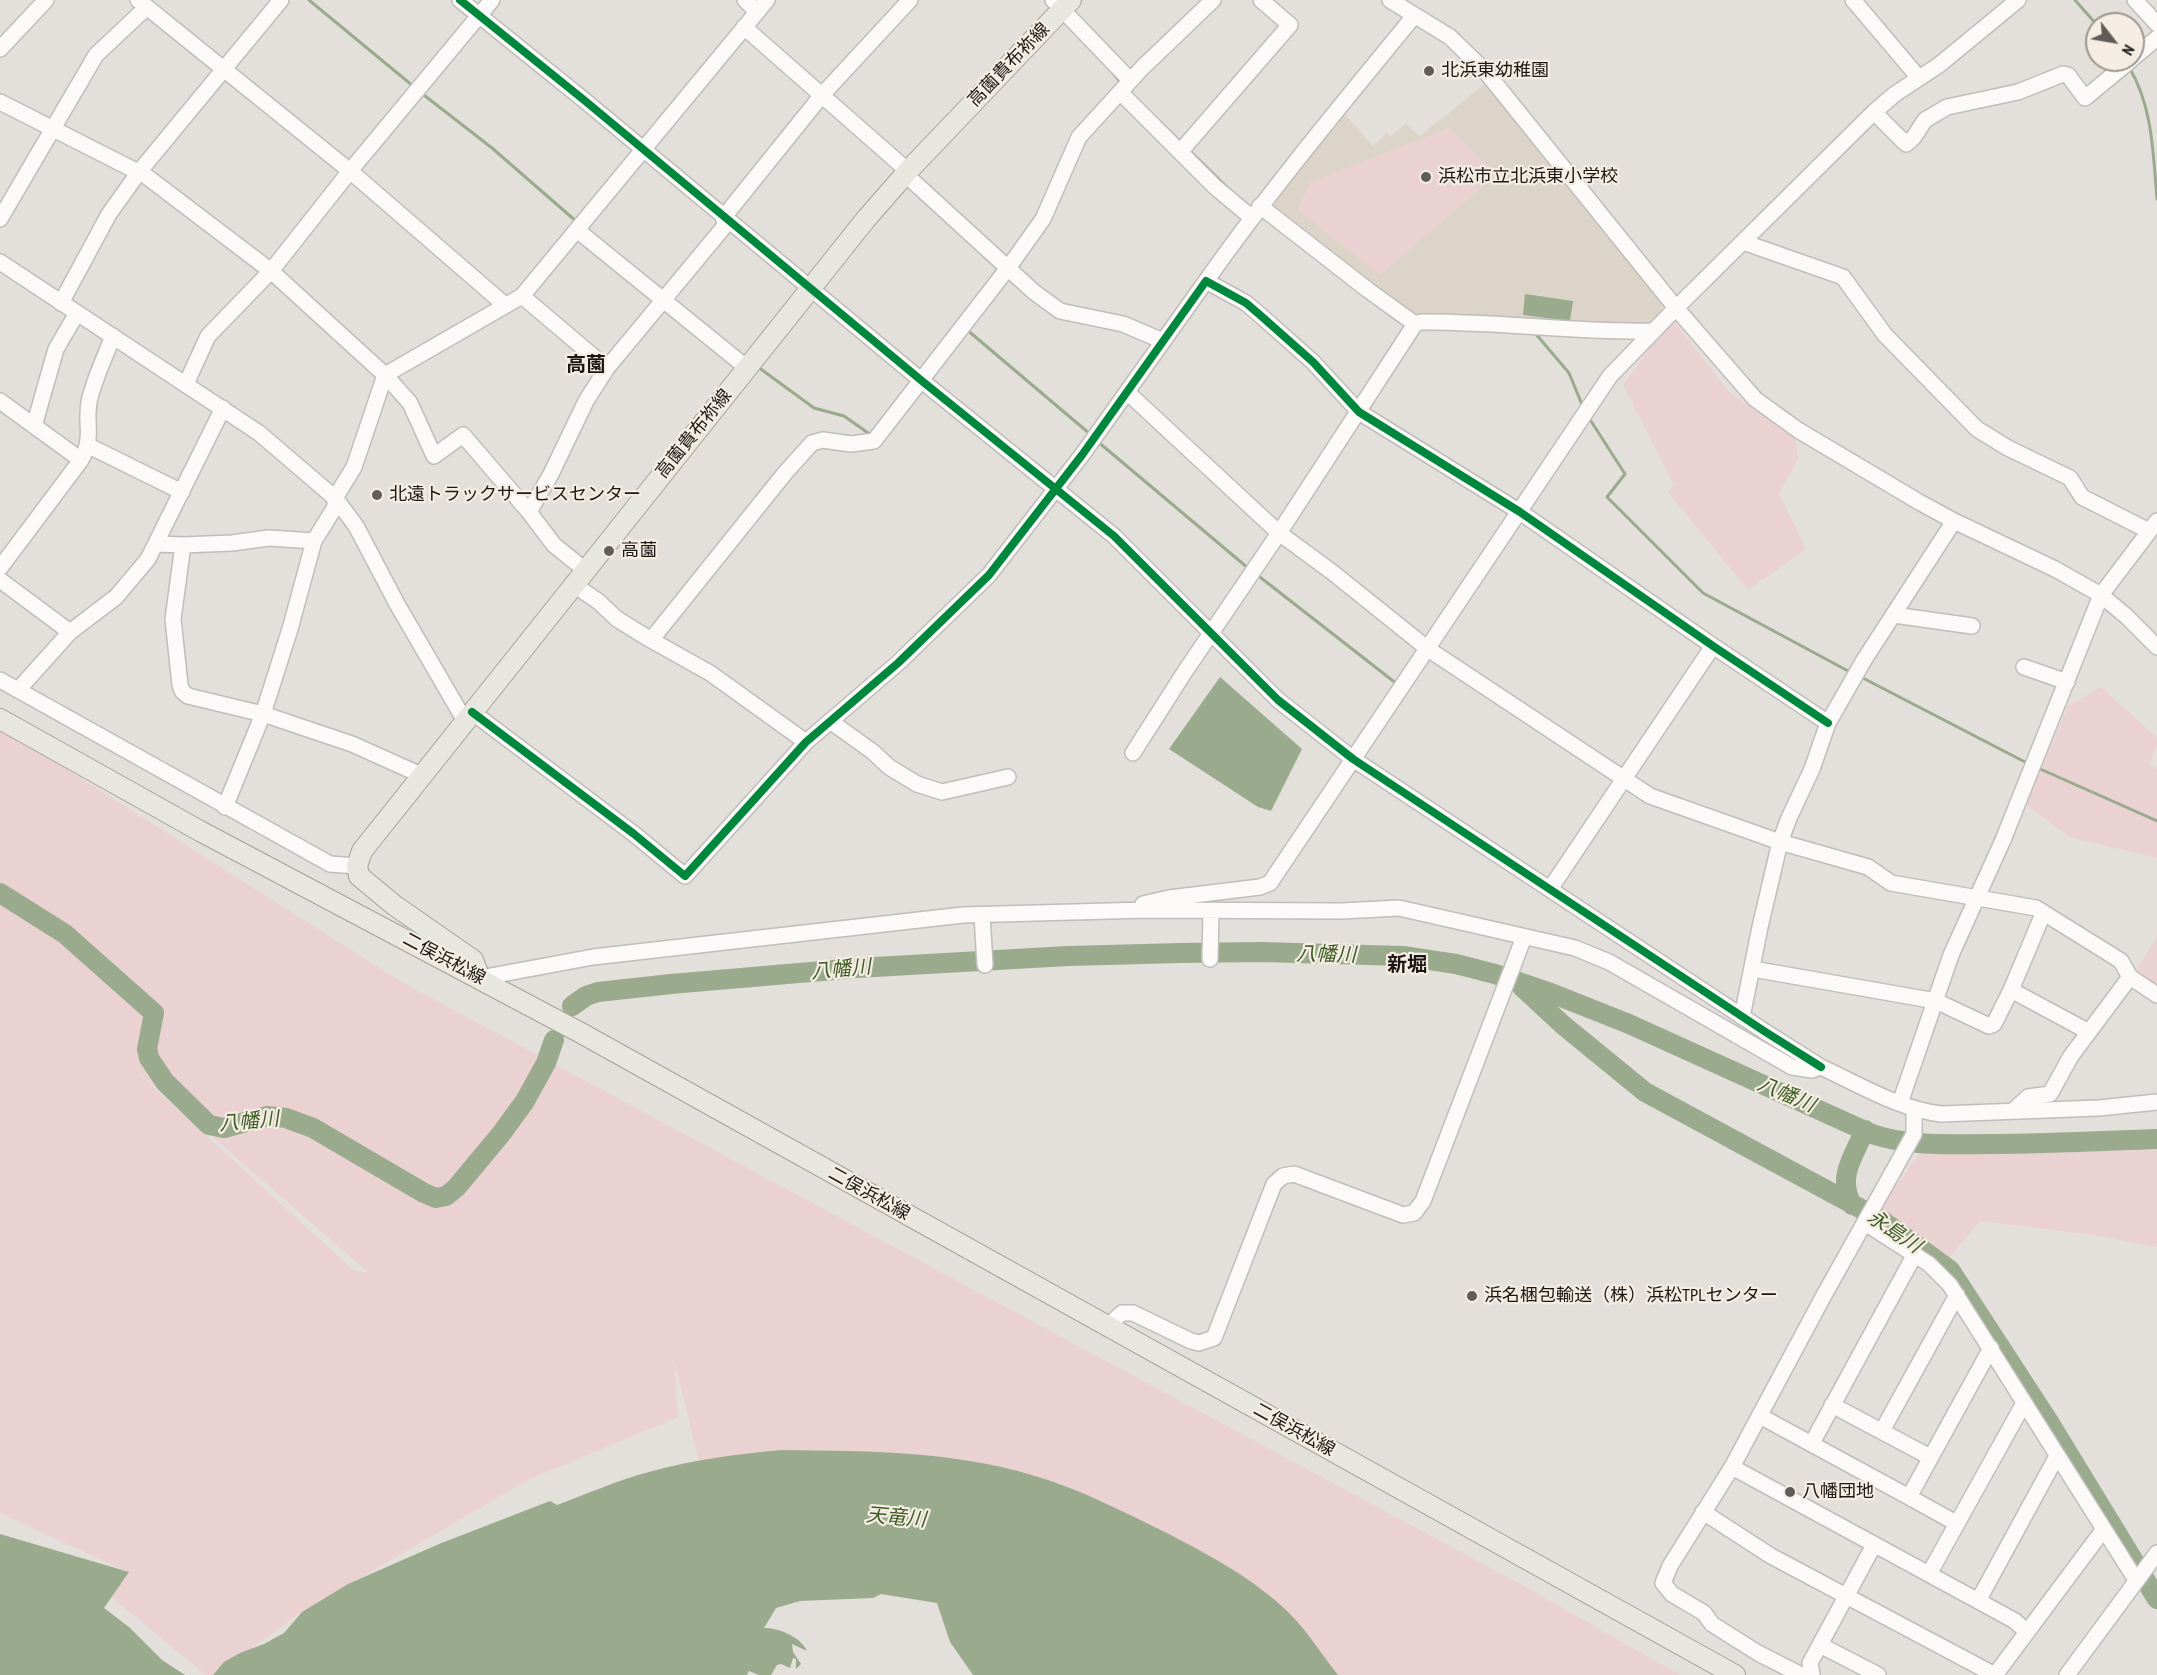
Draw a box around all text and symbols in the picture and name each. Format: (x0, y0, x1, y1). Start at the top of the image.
north arrow (2085, 12, 2145, 72)
street label: 高薗貴布祢線 (964, 19, 1054, 111)
text: N (2118, 41, 2140, 59)
place label: 北浜東幼稚園 (1441, 60, 1549, 82)
marker: 北浜東幼稚園 (1422, 64, 1436, 78)
place label: 浜松市立北浜東小学校 (1438, 166, 1618, 188)
marker: 浜松市立北浜東小学校 (1419, 170, 1433, 184)
district label: 高薗 (566, 353, 606, 377)
street label: 高薗貴布祢線 (652, 385, 736, 483)
place label: 北遠トラックサービスセンター (389, 484, 641, 506)
marker: 北遠トラックサービスセンター (370, 488, 384, 502)
place label: 高薗 (621, 540, 657, 562)
marker: 高薗 (602, 544, 616, 558)
street label: 二俣浜松線 (399, 928, 489, 990)
water label: 八幡川 (1296, 942, 1356, 968)
district label: 新堀 (1387, 953, 1427, 977)
water label: 八幡川 (810, 955, 872, 985)
water label: 八幡川 (1754, 1072, 1818, 1118)
water label: 八幡川 (218, 1107, 280, 1137)
street label: 二俣浜松線 (824, 1163, 914, 1225)
water label: 永島川 (1862, 1205, 1926, 1259)
place label: 浜名梱包輸送（株）浜松TPLセンター (1484, 1285, 1778, 1307)
marker: 浜名梱包輸送（株）浜松TPLセンター (1465, 1289, 1479, 1303)
street label: 二俣浜松線 (1249, 1399, 1339, 1461)
place label: 八幡団地 (1802, 1481, 1874, 1503)
marker: 八幡団地 (1783, 1485, 1797, 1499)
water label: 天竜川 (865, 1503, 927, 1533)

